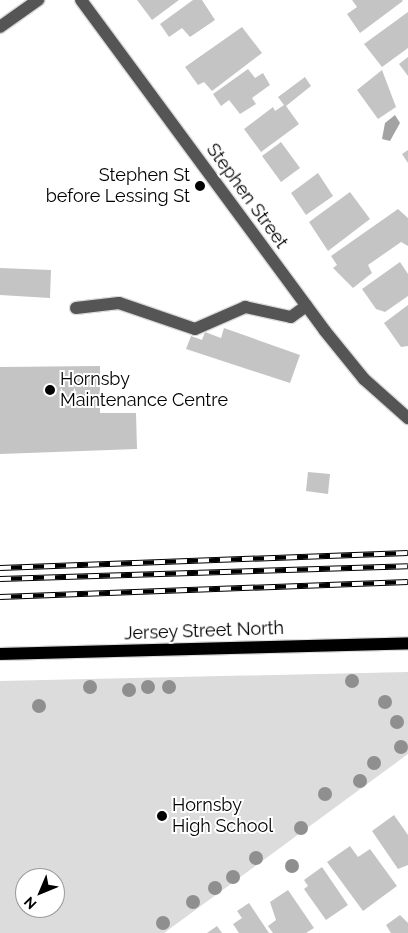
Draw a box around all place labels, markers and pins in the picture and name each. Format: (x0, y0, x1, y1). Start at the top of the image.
place label: Stephen St before Lessing St (46, 165, 190, 208)
marker: Stephen St before Lessing St (194, 180, 206, 192)
place label: Hornsby Maintenance Centre (60, 369, 228, 412)
marker: Hornsby Maintenance Centre (44, 384, 56, 396)
place label: Hornsby High School (172, 795, 273, 838)
marker: Hornsby High School (156, 810, 168, 822)

